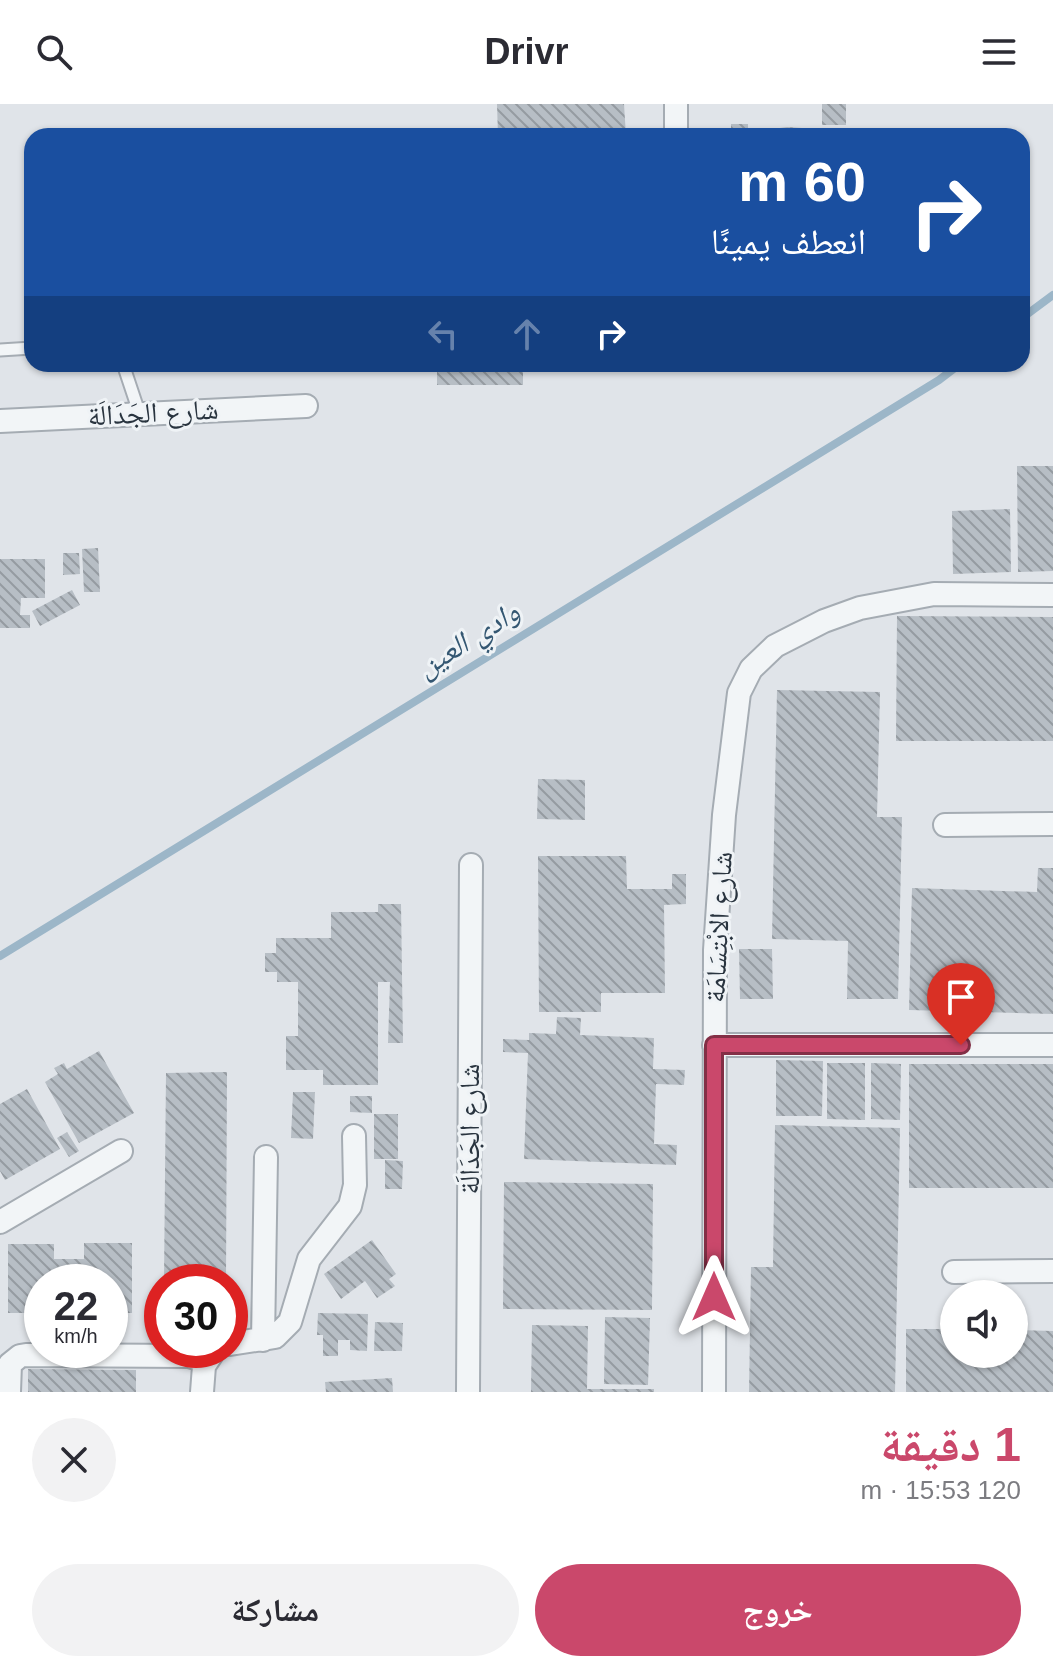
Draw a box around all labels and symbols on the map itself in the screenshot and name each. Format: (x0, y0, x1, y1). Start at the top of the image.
street label: شارع الجَدَالَة (87, 394, 219, 433)
water label: وادي العين (410, 594, 529, 689)
street label: شارع الابْتِسَامَة (699, 851, 740, 1003)
pin (927, 963, 995, 1045)
street label: شارع الجَدَالَة (454, 1064, 487, 1194)
position arrow (672, 1255, 756, 1339)
speed limit sign: 30 (144, 1264, 248, 1368)

